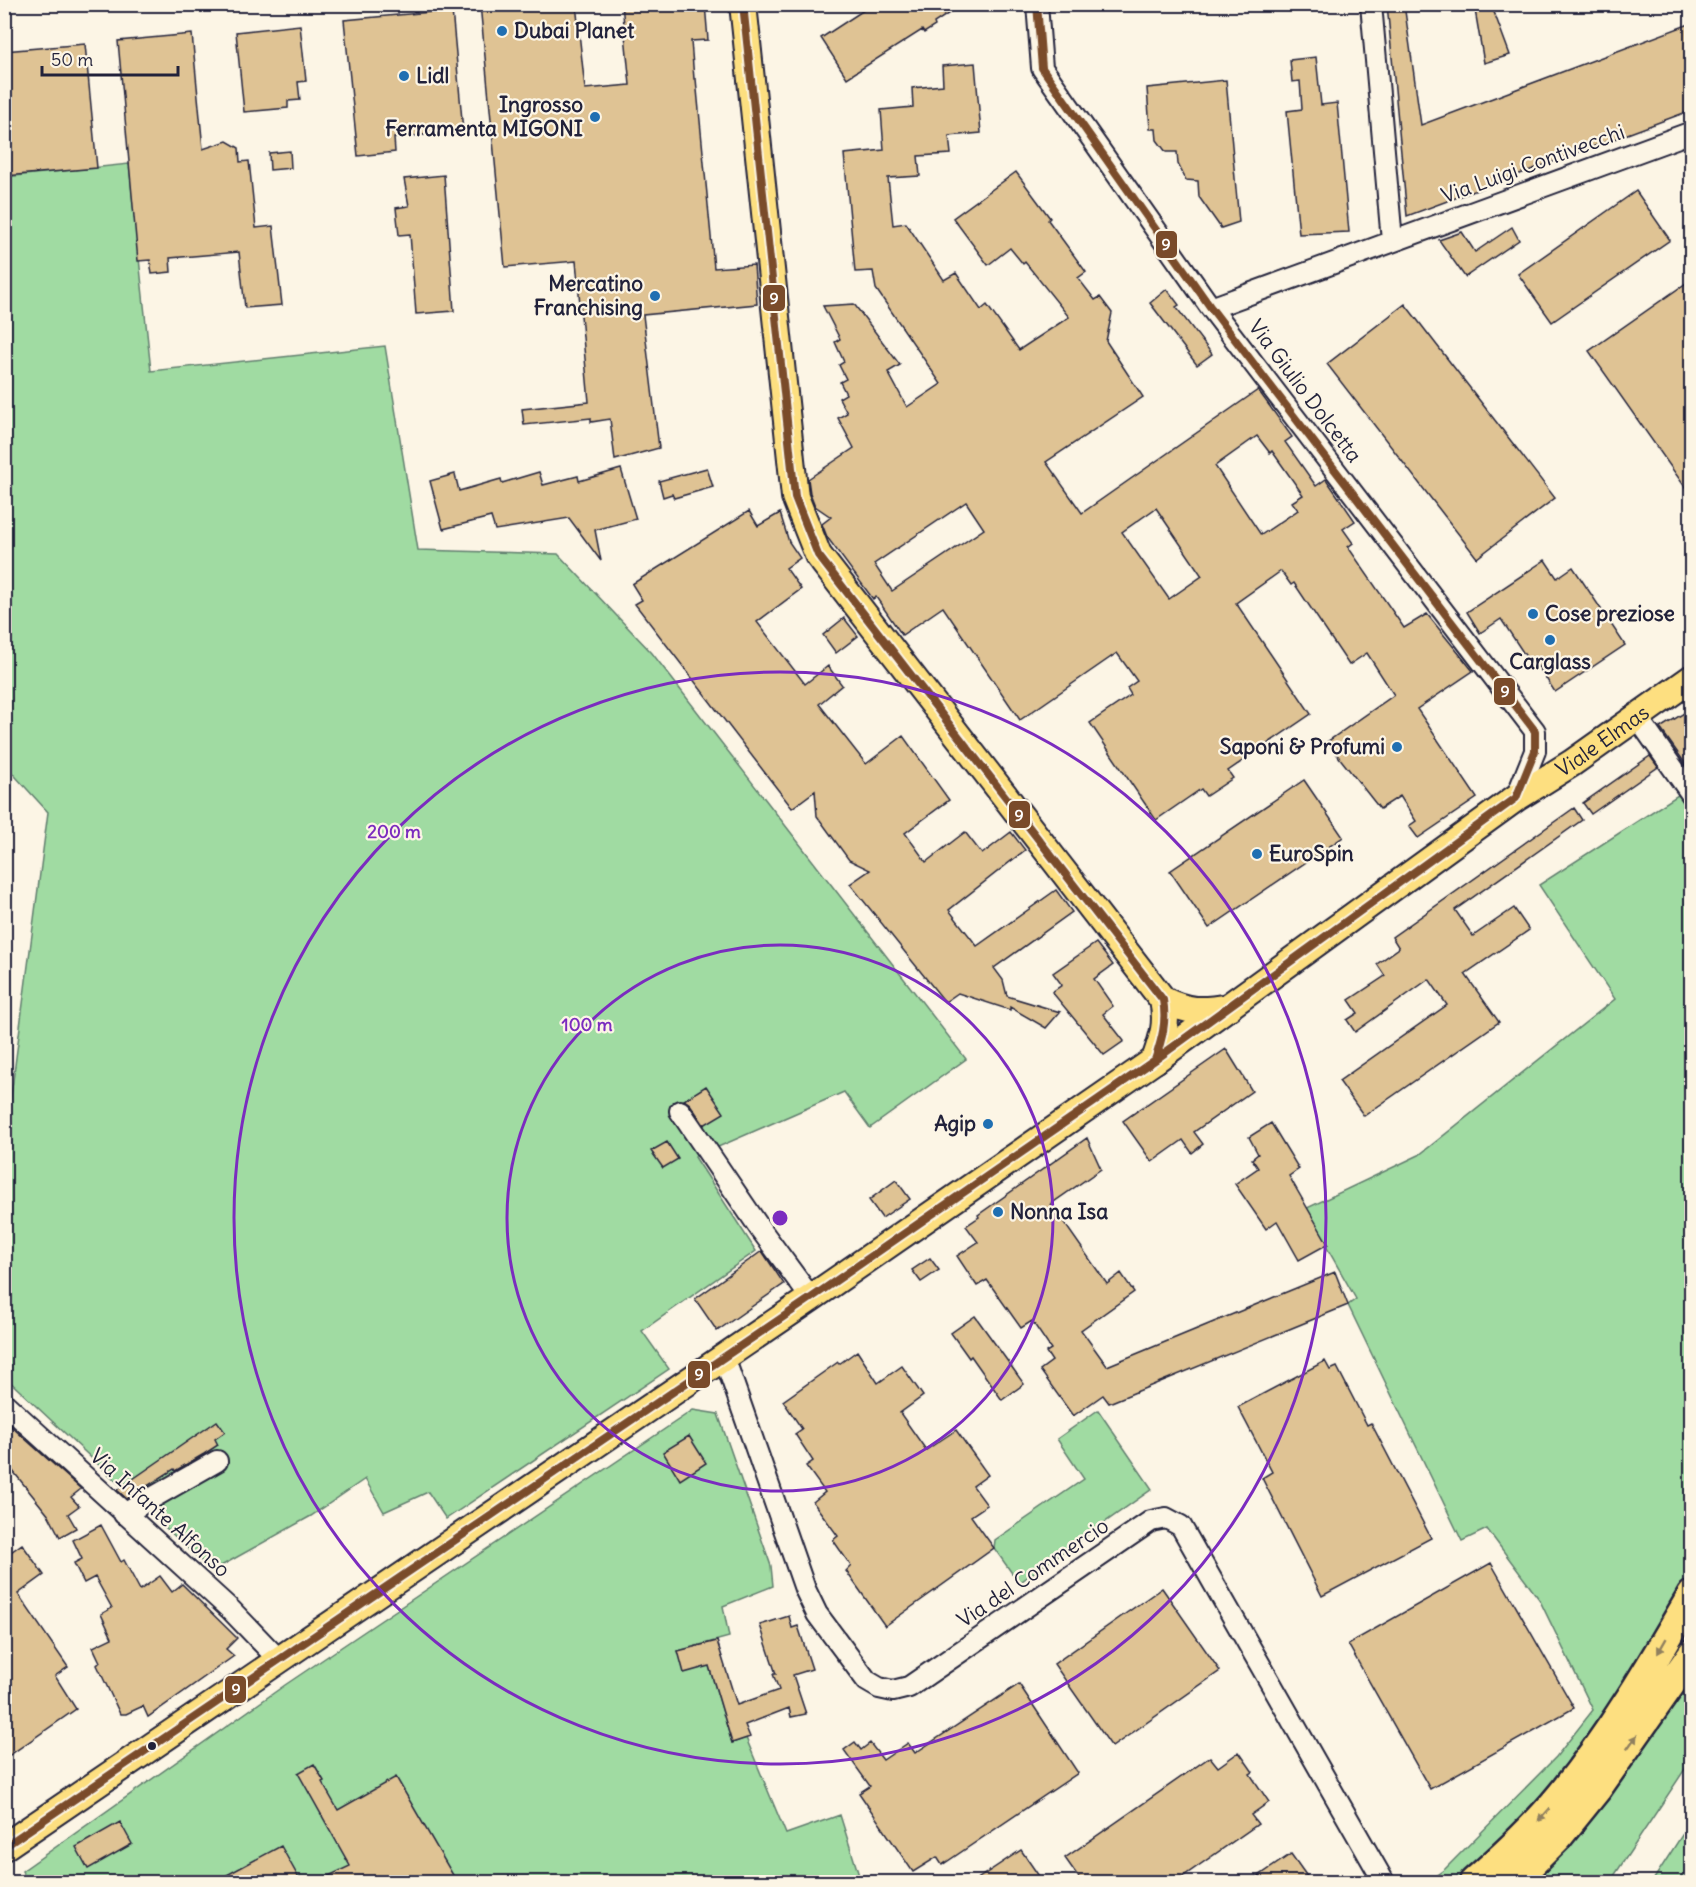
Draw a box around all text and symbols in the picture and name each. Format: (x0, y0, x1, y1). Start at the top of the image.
place label: Dubai Planet (514, 17, 635, 44)
marker: Dubai Planet (495, 24, 509, 38)
scale bar (42, 39, 178, 77)
text: 50 m (51, 48, 93, 71)
place label: Lidl (416, 62, 449, 89)
marker: Lidl (397, 69, 411, 83)
place label: Ingrosso Ferramenta MIGONI (385, 91, 583, 142)
marker: Ingrosso Ferramenta MIGONI (588, 110, 602, 124)
street label: Via Luigi Contivecchi (1438, 118, 1628, 209)
line badge: 9 (1155, 230, 1178, 259)
text: 9 (1161, 234, 1171, 254)
place label: Mercatino Franchising (534, 270, 643, 321)
line badge: 9 (762, 284, 786, 312)
text: 9 (769, 288, 779, 308)
marker: Mercatino Franchising (648, 289, 662, 303)
street label: Via Giulio Dolcetta (1243, 314, 1368, 468)
place label: Cose preziose (1545, 600, 1675, 627)
marker: Cose preziose (1526, 607, 1540, 621)
marker: Carglass (1543, 633, 1557, 647)
place label: Carglass (1509, 648, 1591, 675)
line badge: 9 (1493, 677, 1516, 706)
text: 9 (1500, 681, 1510, 701)
street label: Viale Elmas (1551, 699, 1654, 783)
place label: Saponi & Profumi (1220, 733, 1385, 760)
marker: Saponi & Profumi (1390, 740, 1404, 754)
line badge: 9 (1008, 800, 1031, 829)
text: 9 (1014, 805, 1024, 825)
text: 200 m (367, 820, 421, 843)
place label: EuroSpin (1269, 840, 1354, 867)
marker: EuroSpin (1250, 847, 1264, 861)
text: 100 m (562, 1013, 613, 1036)
place label: Agip (934, 1110, 976, 1137)
marker: Agip (981, 1117, 995, 1131)
place label: Nonna Isa (1010, 1198, 1108, 1225)
marker: Nonna Isa (991, 1205, 1005, 1219)
centre of rings (770, 1208, 790, 1228)
line badge: 9 (687, 1360, 711, 1389)
text: 9 (694, 1364, 704, 1384)
street label: Via Infante Alfonso (85, 1442, 236, 1583)
street label: Via del Commercio (952, 1512, 1114, 1633)
one-way arrow (1657, 1638, 1668, 1654)
line badge: 9 (224, 1675, 247, 1704)
text: 9 (231, 1679, 241, 1699)
one-way arrow (1626, 1734, 1638, 1750)
unlabelled marker (146, 1740, 158, 1752)
one-way arrow (1538, 1807, 1551, 1822)

